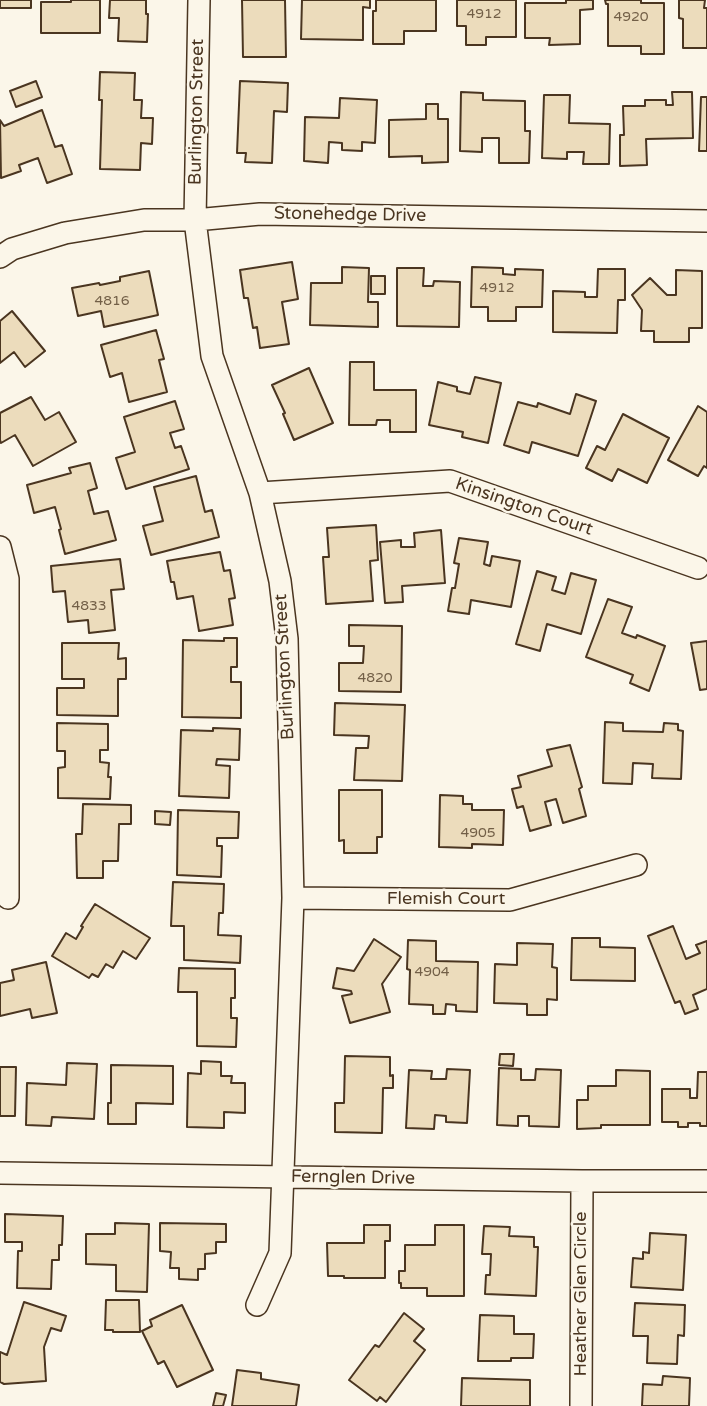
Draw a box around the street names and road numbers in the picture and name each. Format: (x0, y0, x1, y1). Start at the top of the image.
street label: Burlington Street (185, 39, 209, 185)
street label: Stonehedge Drive (274, 203, 426, 227)
street label: Kinsington Court (452, 473, 596, 541)
street label: Burlington Street (270, 593, 300, 741)
street label: Flemish Court (387, 888, 505, 910)
street label: Fernglen Drive (291, 1166, 415, 1190)
street label: Heather Glen Circle (570, 1212, 592, 1376)

